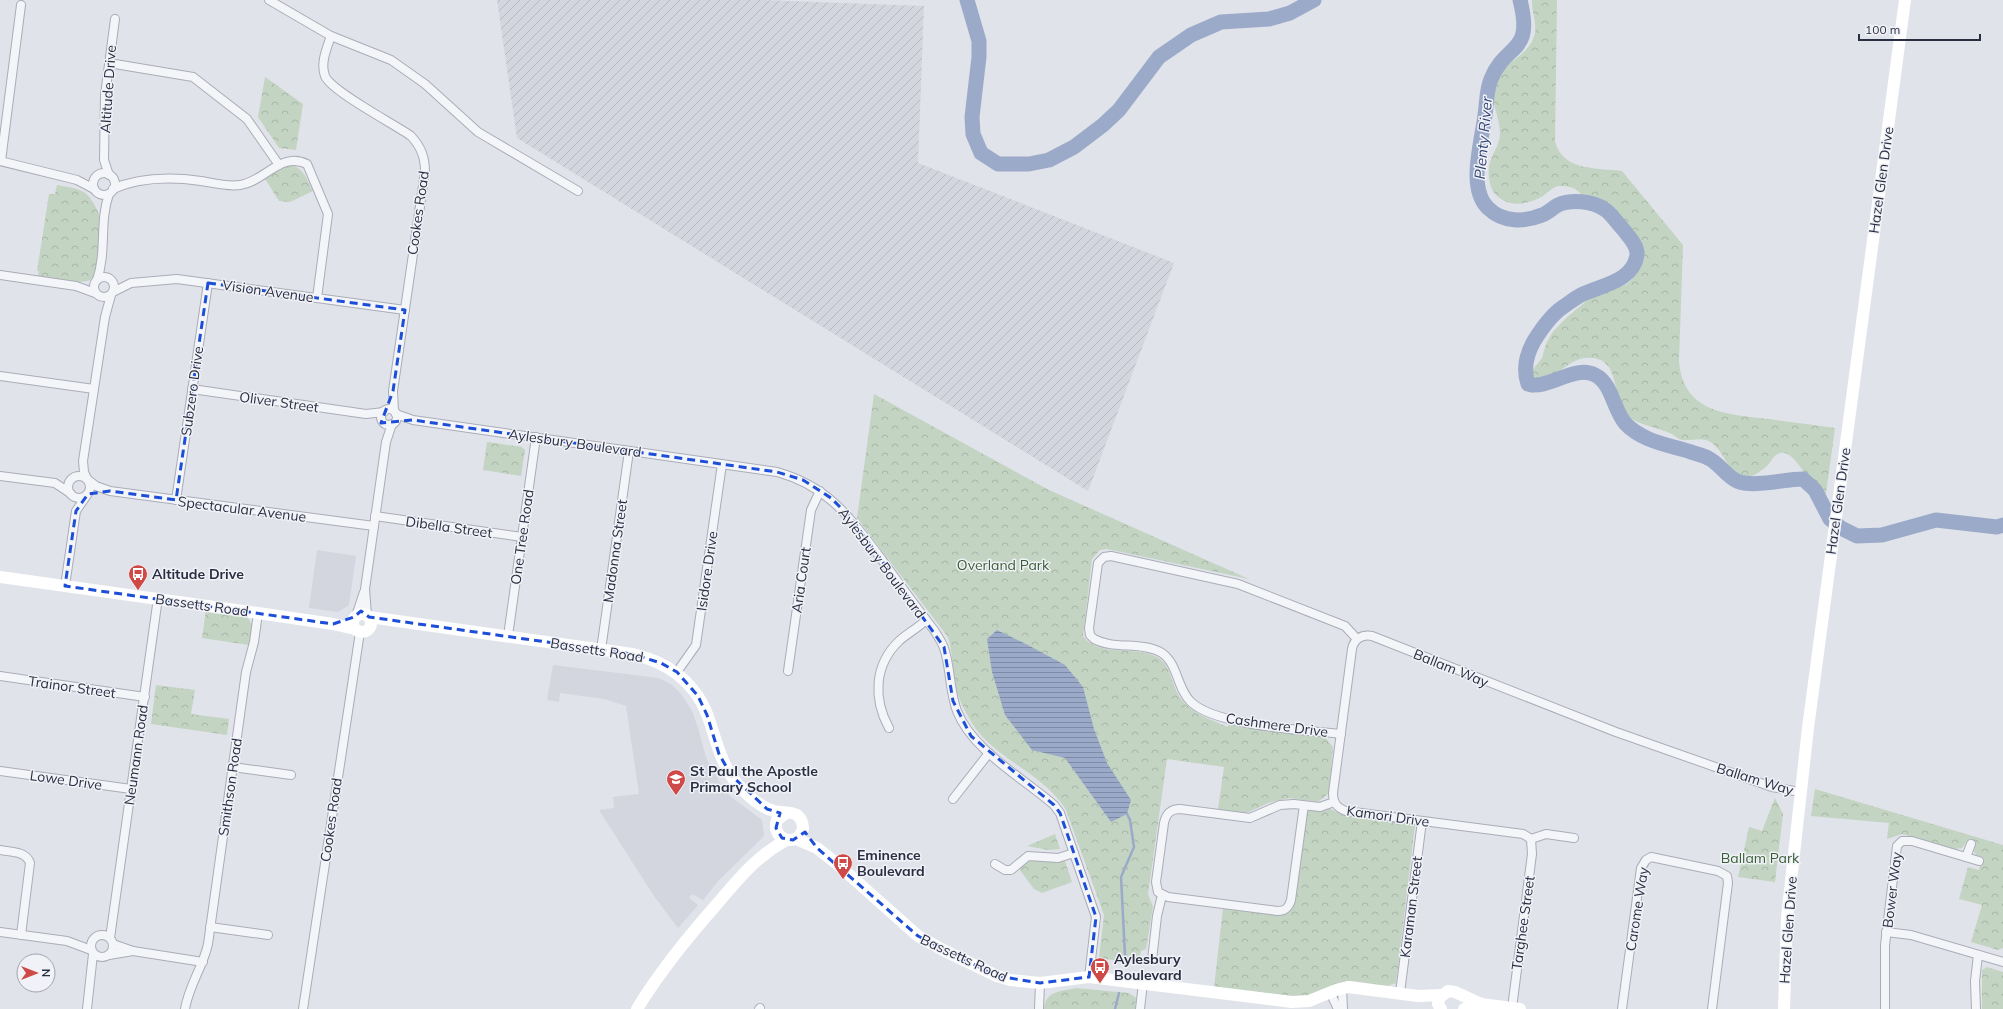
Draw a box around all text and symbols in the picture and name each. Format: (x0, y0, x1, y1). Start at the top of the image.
scale bar (1859, 16, 1980, 42)
text: 100 m (1865, 22, 1900, 37)
street label: Altitude Drive (96, 44, 120, 134)
water label: Plenty River (1470, 95, 1496, 180)
street label: Hazel Glen Drive (1865, 125, 1897, 235)
street label: Cookes Road (403, 170, 433, 256)
street label: Vision Avenue (221, 276, 315, 306)
street label: Subzero Drive (177, 345, 207, 437)
street label: Oliver Street (238, 388, 320, 416)
street label: Aylesbury Boulevard (507, 425, 643, 461)
street label: Hazel Glen Drive (1822, 446, 1854, 556)
street label: One Tree Road (506, 488, 538, 586)
street label: Spectacular Avenue (177, 492, 307, 526)
street label: Madonna Street (599, 498, 631, 604)
street label: Aylesbury Boulevard (835, 504, 929, 622)
street label: Dibella Street (405, 512, 494, 542)
street label: Isidore Drive (692, 530, 722, 612)
street label: Aria Court (787, 546, 815, 614)
park label: Overland Park (957, 556, 1050, 574)
bus stop icon: Altitude Drive (127, 563, 149, 591)
place label: Altitude Drive (152, 565, 244, 583)
street label: Bassetts Road (154, 590, 250, 620)
street label: Bassetts Road (549, 634, 645, 666)
street label: Ballam Way (1411, 645, 1492, 691)
street label: Trainor Street (27, 672, 117, 702)
street label: Neumann Road (120, 704, 152, 806)
street label: Cashmere Drive (1225, 709, 1329, 741)
street label: Smithson Road (214, 737, 246, 837)
street label: Ballam Way (1714, 759, 1796, 799)
place label: St Paul the Apostle Primary School (690, 762, 818, 796)
street label: Lowe Drive (29, 766, 103, 794)
school or university icon: St Paul the Apostle Primary School (665, 768, 687, 796)
street label: Cookes Road (316, 777, 346, 863)
street label: Kamori Drive (1345, 801, 1431, 831)
place label: Eminence Boulevard (857, 846, 925, 880)
park label: Ballam Park (1721, 849, 1800, 867)
street label: Bower Way (1878, 850, 1906, 929)
bus stop icon: Eminence Boulevard (832, 852, 854, 880)
street label: Karaman Street (1396, 855, 1426, 959)
street label: Carome Way (1621, 865, 1653, 952)
street label: Targhee Street (1507, 875, 1539, 971)
street label: Hazel Glen Drive (1775, 876, 1801, 984)
street label: Bassetts Road (918, 930, 1010, 986)
place label: Aylesbury Boulevard (1114, 950, 1182, 984)
north arrow (16, 953, 56, 993)
bus stop icon: Aylesbury Boulevard (1089, 956, 1111, 984)
text: N (39, 969, 53, 977)

